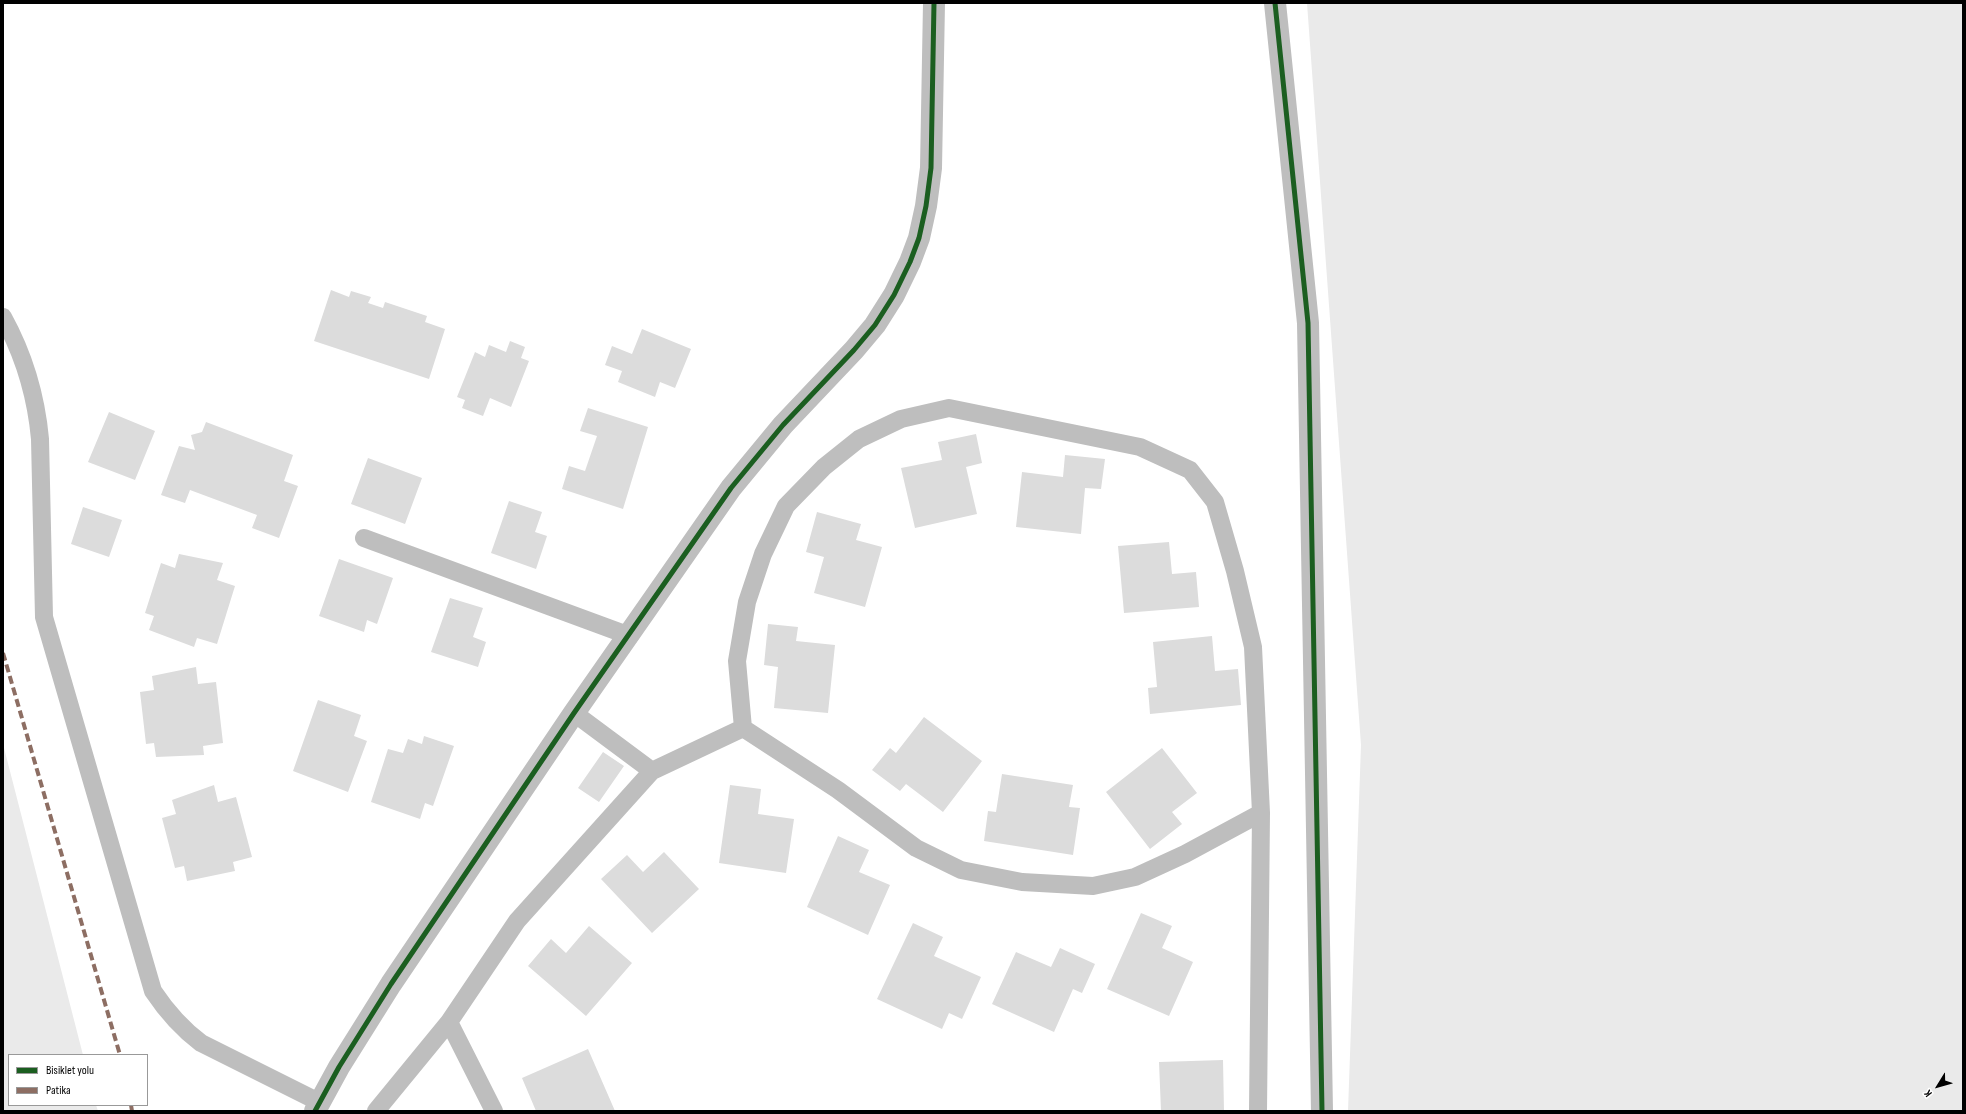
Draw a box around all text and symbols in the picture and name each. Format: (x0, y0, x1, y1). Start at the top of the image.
legend (8, 1054, 148, 1106)
text: Bisiklet yolu (46, 1063, 94, 1078)
north arrow (1918, 1066, 1958, 1106)
text: Patika (46, 1083, 71, 1098)
text: K (1921, 1087, 1935, 1100)

